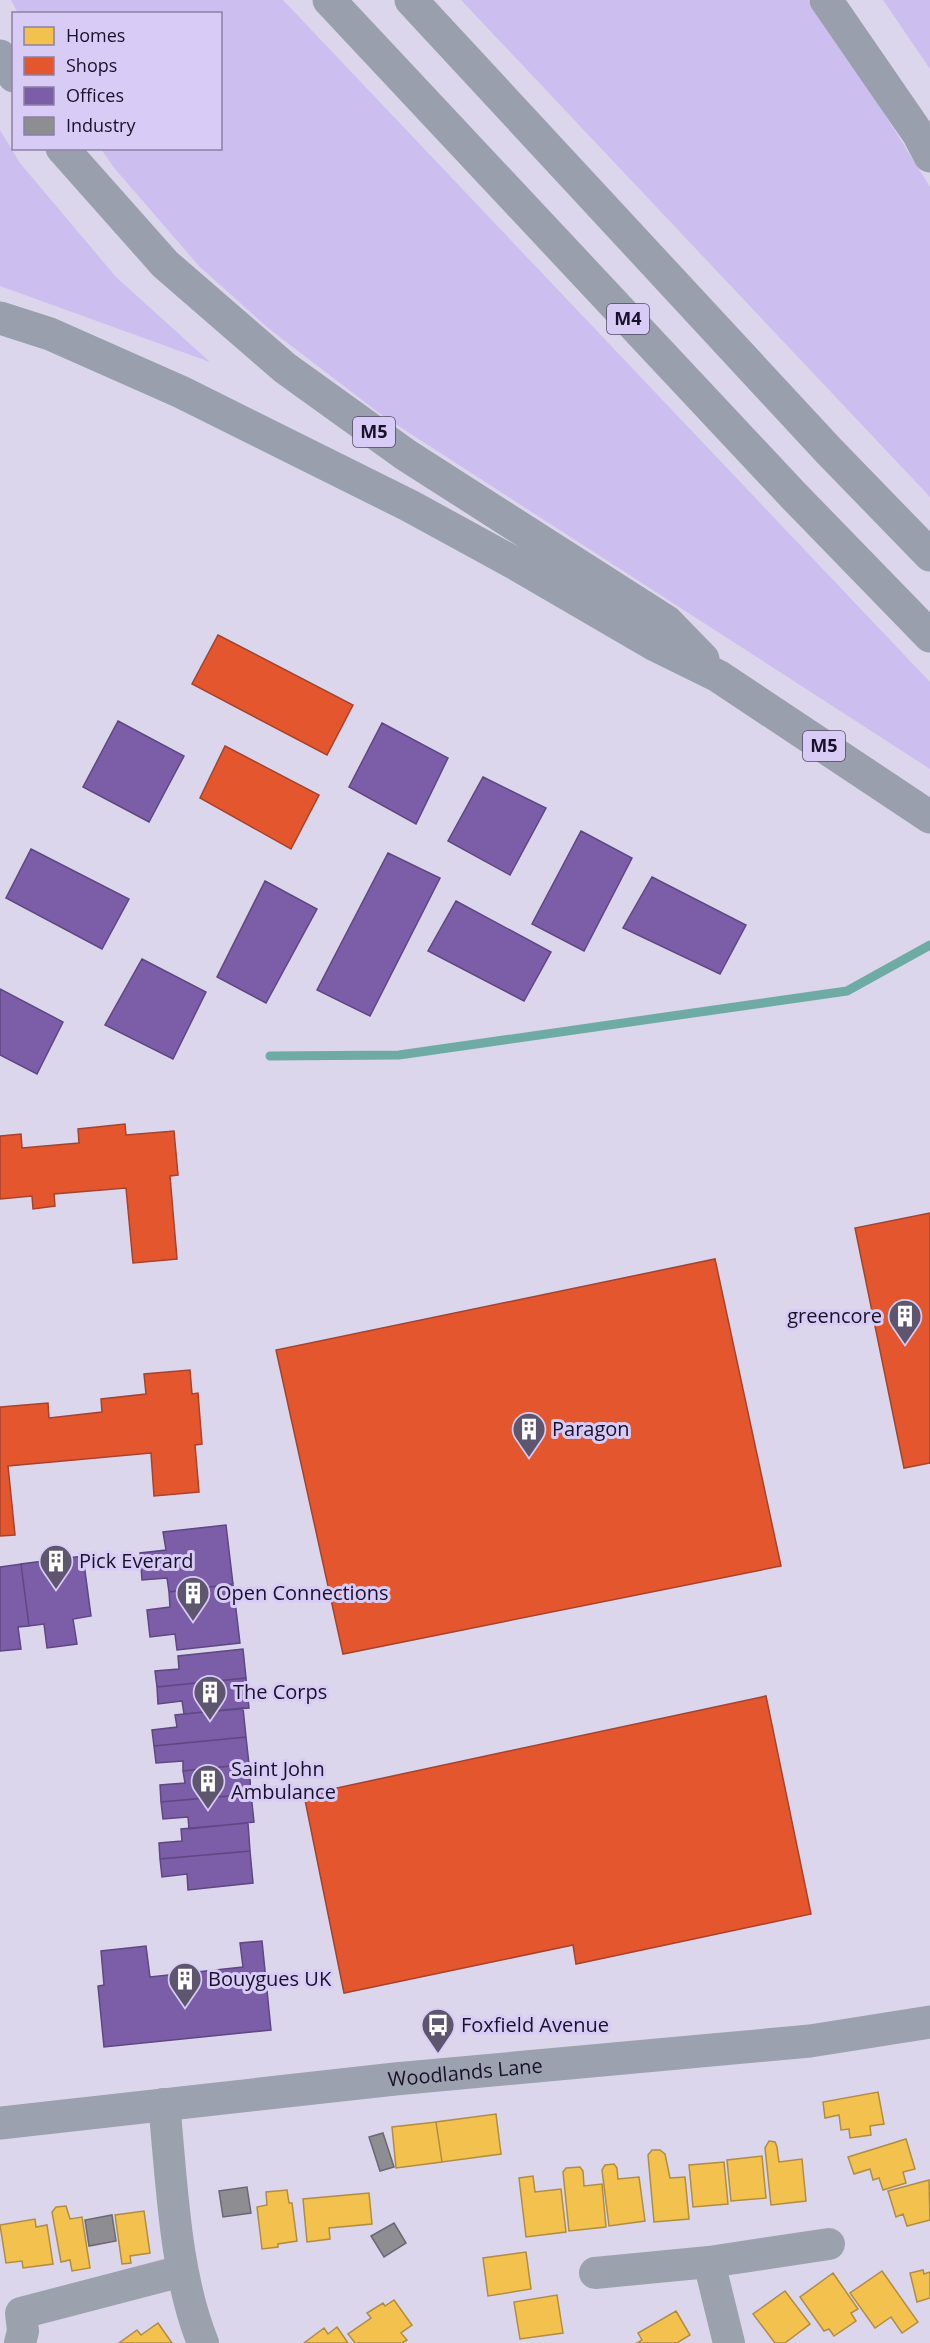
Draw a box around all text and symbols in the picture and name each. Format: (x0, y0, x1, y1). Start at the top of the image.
legend (12, 12, 222, 150)
text: Homes (66, 23, 125, 47)
text: Shops (66, 53, 117, 77)
text: Offices (66, 83, 124, 107)
text: Industry (66, 113, 136, 137)
road number: M4 (607, 304, 649, 334)
road number: M5 (353, 417, 395, 447)
road number: M5 (803, 731, 845, 761)
building icon: greencore (887, 1298, 923, 1345)
place label: greencore (787, 1302, 882, 1329)
building icon: Paragon (511, 1411, 547, 1458)
place label: Paragon (552, 1415, 630, 1442)
building icon: Pick Everard (38, 1543, 74, 1590)
place label: Pick Everard (79, 1547, 193, 1574)
building icon: Open Connections (175, 1575, 211, 1622)
place label: Open Connections (216, 1579, 388, 1606)
building icon: The Corps (192, 1674, 228, 1721)
place label: The Corps (233, 1678, 327, 1705)
place label: Saint John Ambulance (231, 1755, 336, 1805)
building icon: Saint John Ambulance (190, 1763, 226, 1810)
building icon: Bouygues UK (167, 1961, 203, 2008)
place label: Bouygues UK (208, 1965, 332, 1992)
bus stop icon: Foxfield Avenue (420, 2007, 456, 2054)
place label: Foxfield Avenue (461, 2011, 609, 2038)
street label: Woodlands Lane (387, 2052, 544, 2093)

